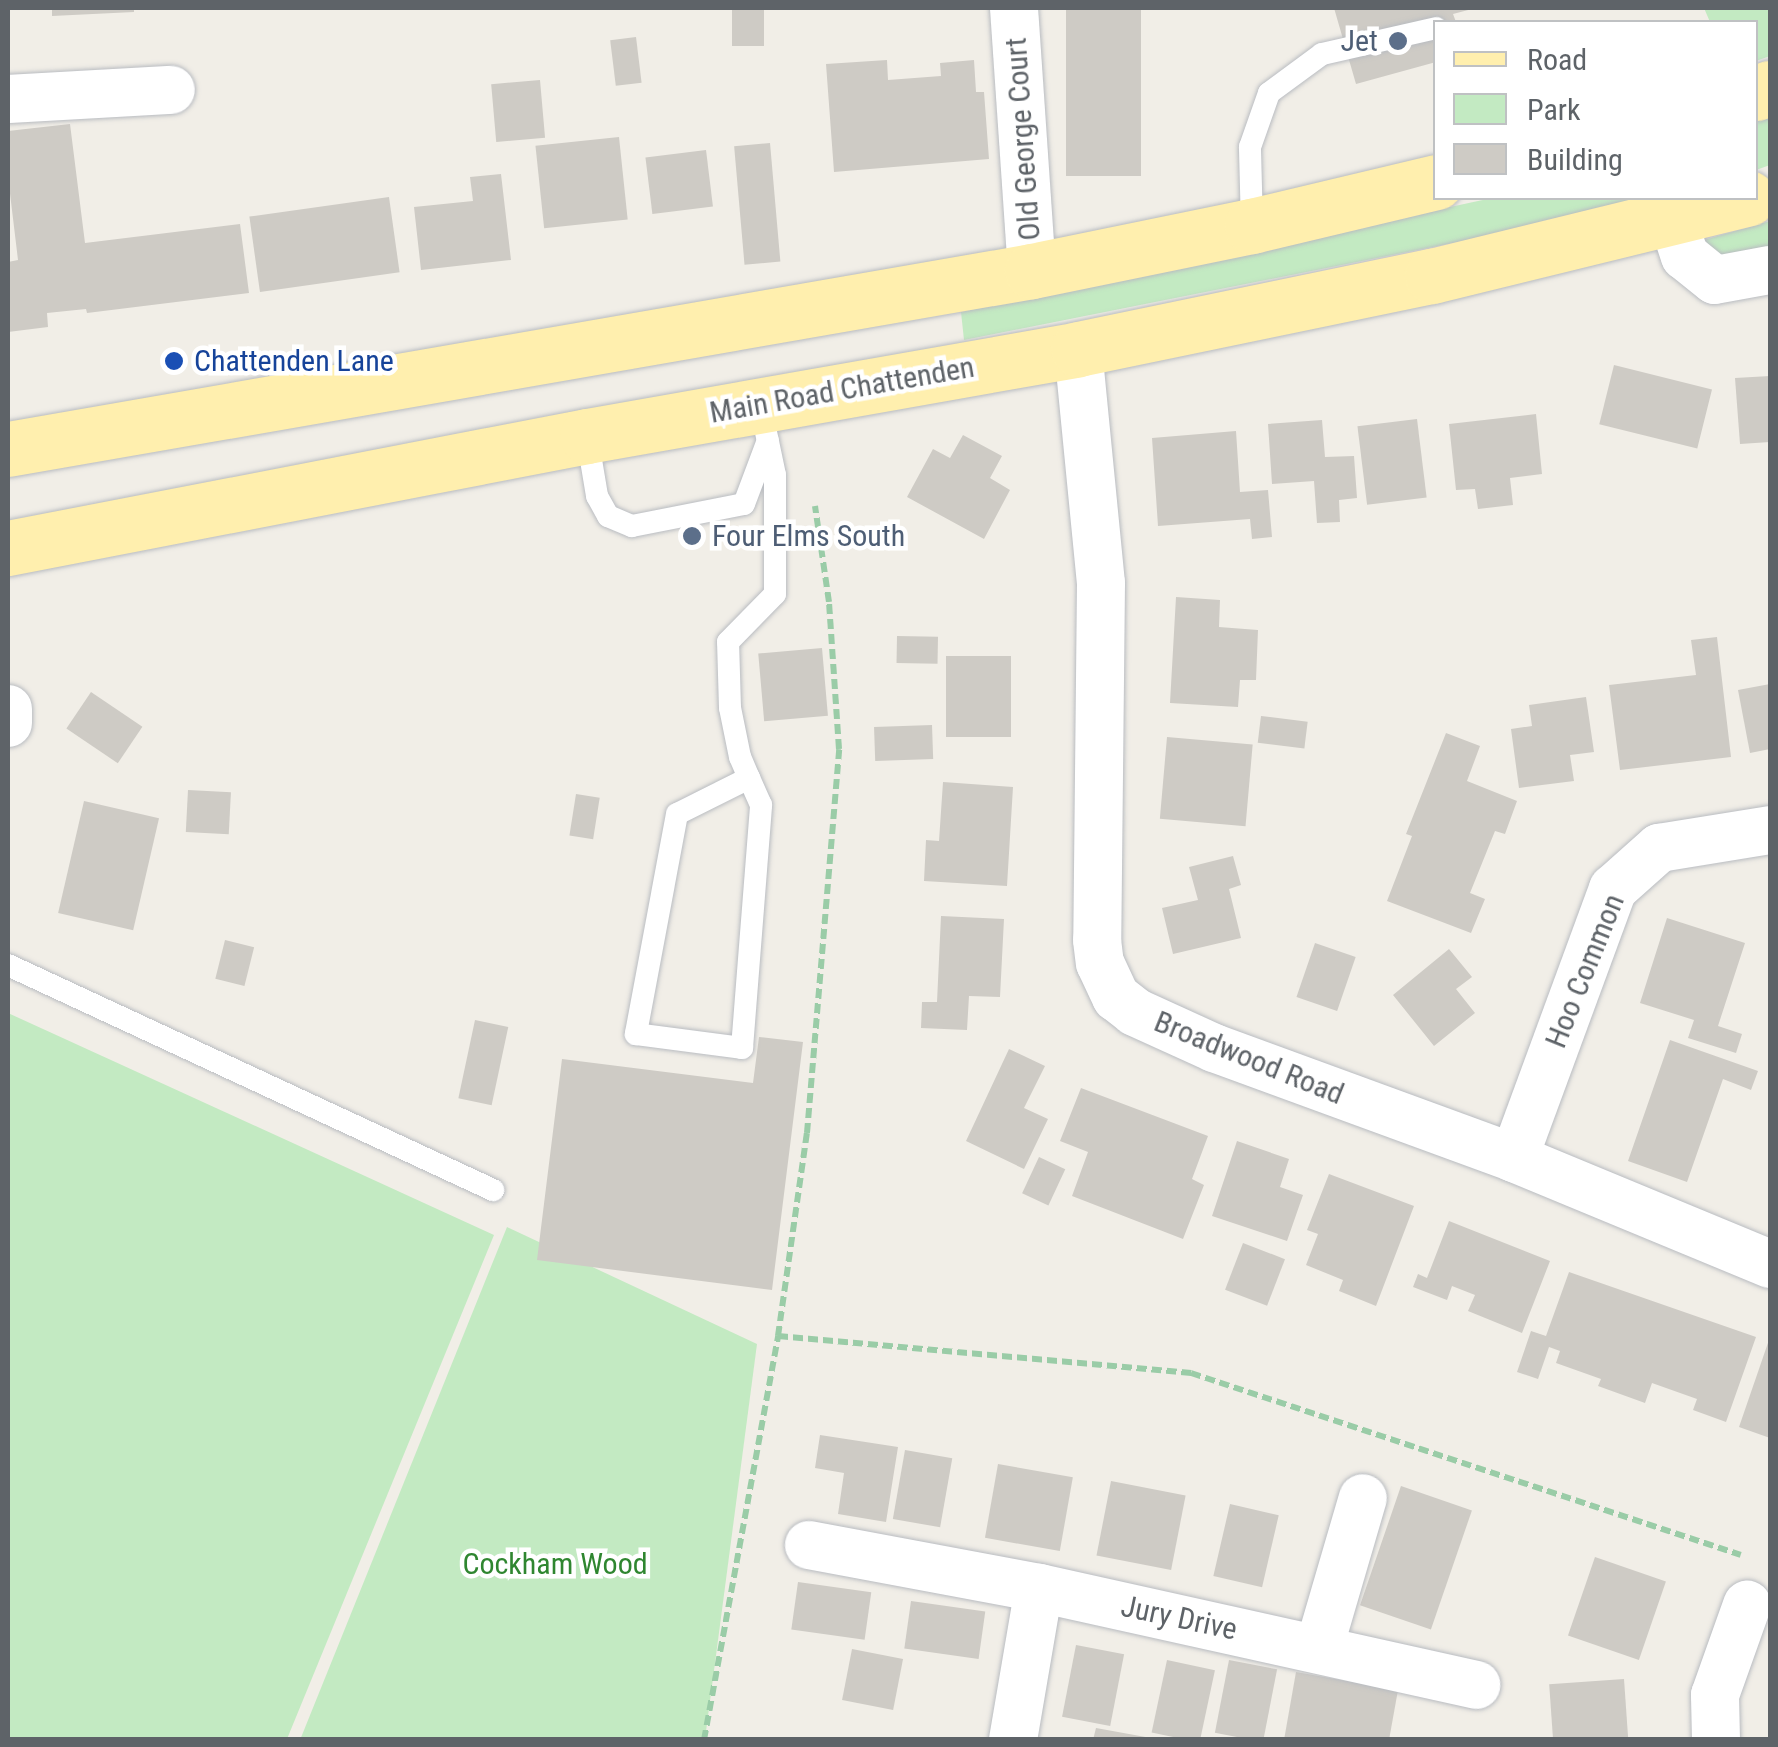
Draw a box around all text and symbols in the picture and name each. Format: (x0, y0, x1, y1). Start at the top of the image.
legend (1433, 20, 1758, 200)
place label: Jet (1341, 23, 1378, 59)
marker: Jet (1387, 30, 1409, 52)
street label: Old George Court (998, 36, 1048, 242)
text: Road (1527, 42, 1587, 77)
text: Park (1527, 92, 1581, 127)
text: Building (1527, 142, 1623, 177)
place label: Chattenden Lane (194, 343, 394, 379)
street label: Main Road Chattenden (707, 349, 977, 431)
marker: Chattenden Lane (163, 350, 185, 372)
place label: Four Elms South (712, 518, 905, 554)
marker: Four Elms South (681, 525, 703, 547)
street label: Hoo Common (1538, 889, 1632, 1053)
street label: Broadwood Road (1149, 1004, 1349, 1112)
park label: Cockham Wood (462, 1546, 648, 1582)
street label: Jury Drive (1118, 1588, 1240, 1648)

